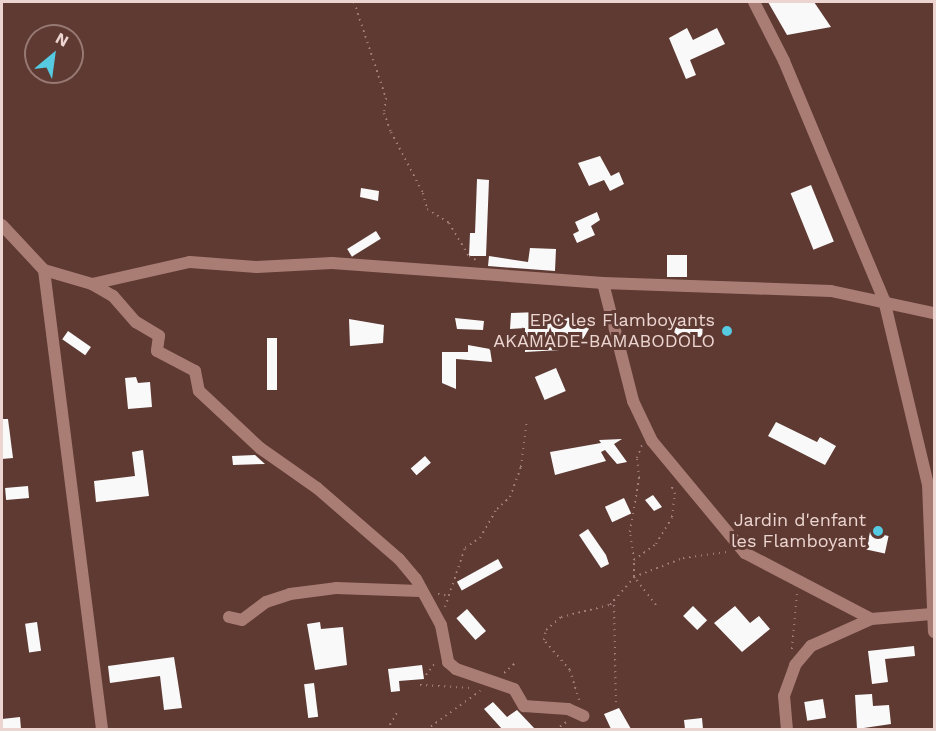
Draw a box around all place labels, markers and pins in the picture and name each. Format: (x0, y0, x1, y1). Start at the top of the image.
place label: EPC les Flamboyants AKAMADE-BAMABODOLO (493, 310, 715, 352)
marker: EPC les Flamboyants AKAMADE-BAMABODOLO (720, 324, 734, 338)
place label: Jardin d'enfant les Flamboyant (731, 510, 866, 552)
marker: Jardin d'enfant les Flamboyant (871, 524, 885, 538)

